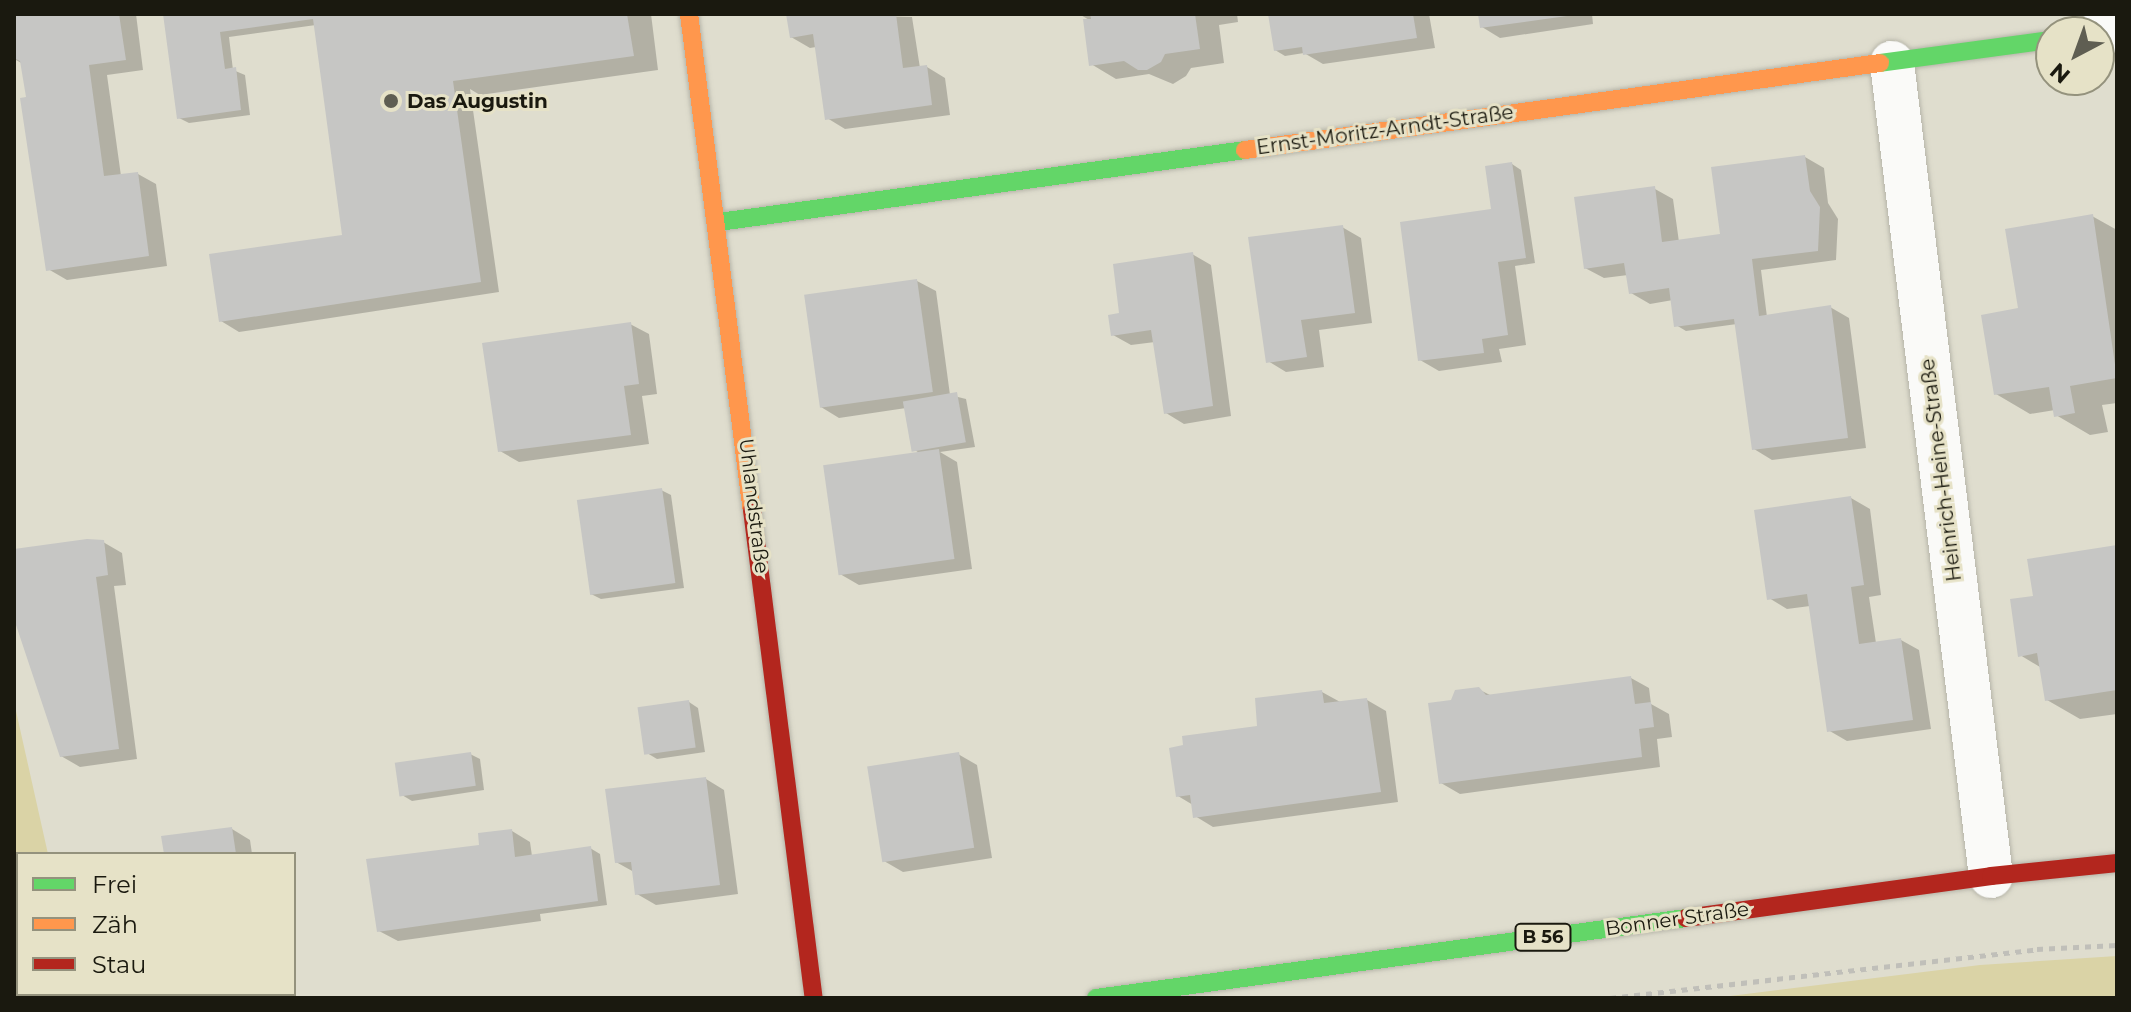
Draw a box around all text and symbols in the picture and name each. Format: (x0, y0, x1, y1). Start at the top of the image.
north arrow (2035, 16, 2115, 96)
text: N (2045, 57, 2076, 89)
place label: Das Augustin (407, 89, 548, 113)
marker: Das Augustin (382, 92, 400, 110)
street label: Ernst-Moritz-Arndt-Straße (1255, 100, 1515, 160)
street label: Heinrich-Heine-Straße (1915, 357, 1967, 583)
street label: Uhlandstraße (734, 437, 774, 575)
legend (16, 852, 296, 996)
text: Frei (92, 870, 137, 899)
street label: Bonner Straße (1604, 897, 1750, 941)
text: Zäh (92, 910, 138, 939)
road number: B 56 (1513, 923, 1573, 951)
text: Stau (92, 950, 146, 979)

